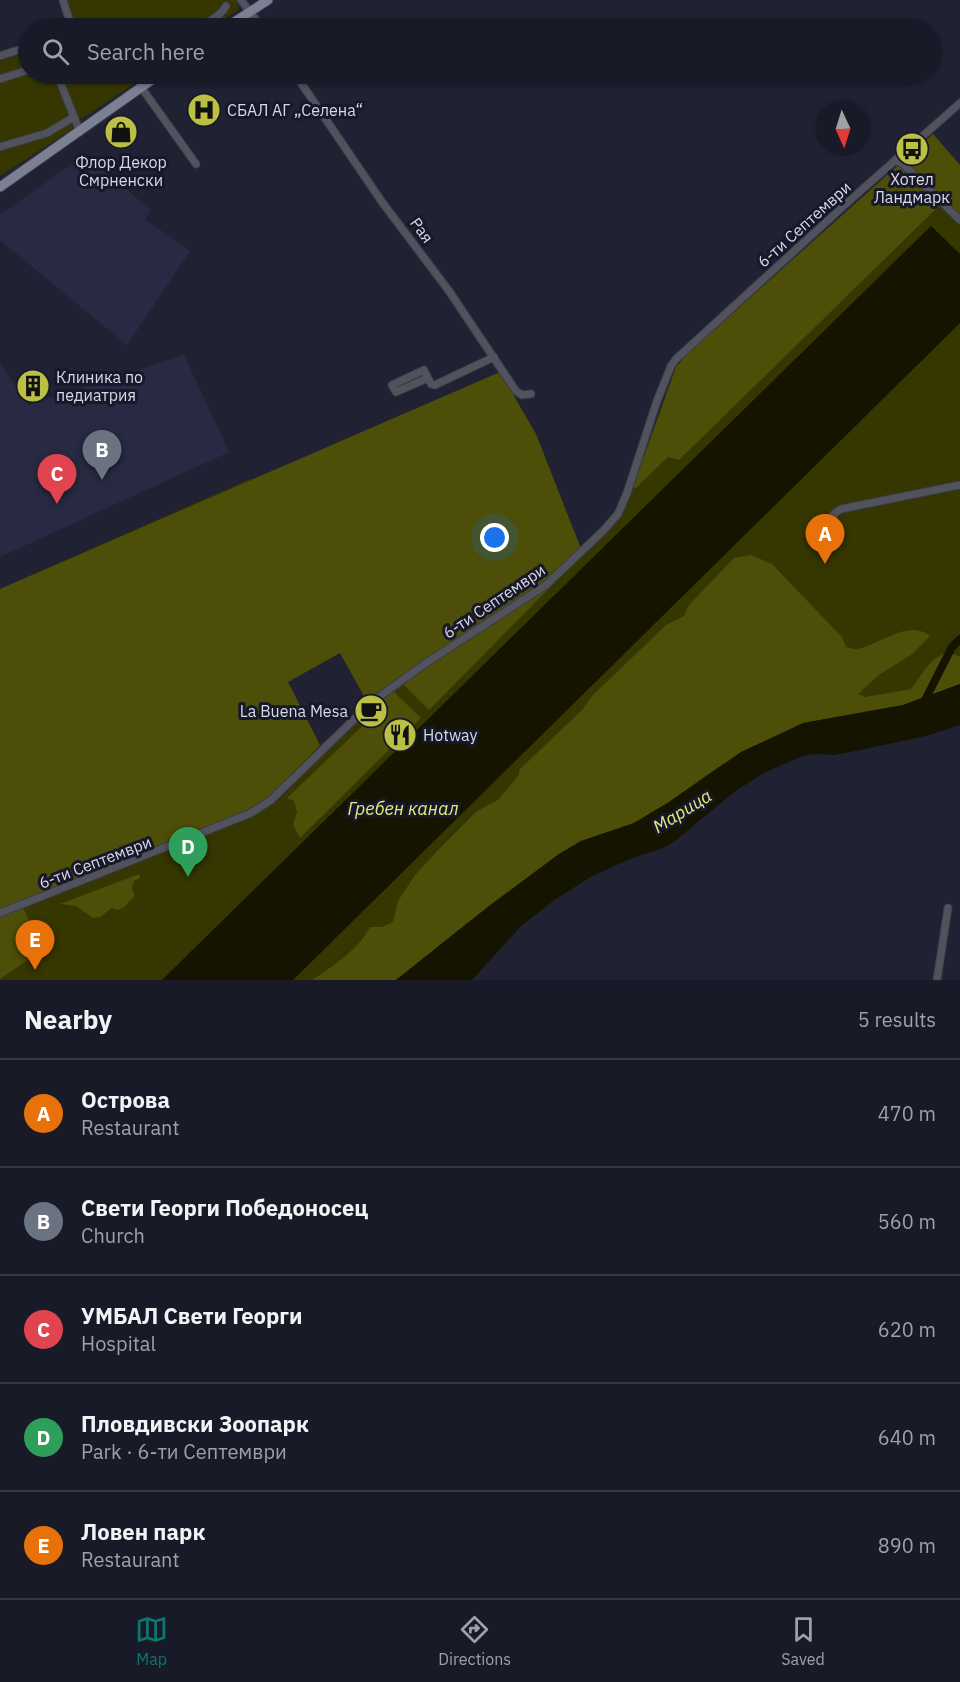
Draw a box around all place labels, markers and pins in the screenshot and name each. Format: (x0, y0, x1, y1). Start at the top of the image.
hospital icon: СБАЛ АГ „Селена“ (186, 92, 222, 128)
place label: СБАЛ АГ „Селена“ (227, 100, 363, 120)
shop icon: Флор Декор Смрненски (103, 114, 139, 150)
bus stop icon: Хотел Ландмарк (894, 131, 930, 167)
place label: Флор Декор Смрненски (75, 152, 167, 190)
place label: Хотел Ландмарк (874, 169, 950, 207)
place label: Клиника по педиатрия (56, 367, 143, 405)
building icon: Клиника по педиатрия (15, 368, 51, 404)
pin: B (82, 430, 122, 480)
pin: C (38, 454, 76, 504)
pin: A (806, 514, 844, 564)
cafe icon: La Buena Mesa (353, 693, 389, 729)
place label: La Buena Mesa (240, 701, 348, 721)
restaurant icon: Hotway (382, 717, 418, 753)
place label: Hotway (423, 725, 477, 745)
pin: D (168, 828, 207, 877)
pin: E (15, 920, 54, 970)

